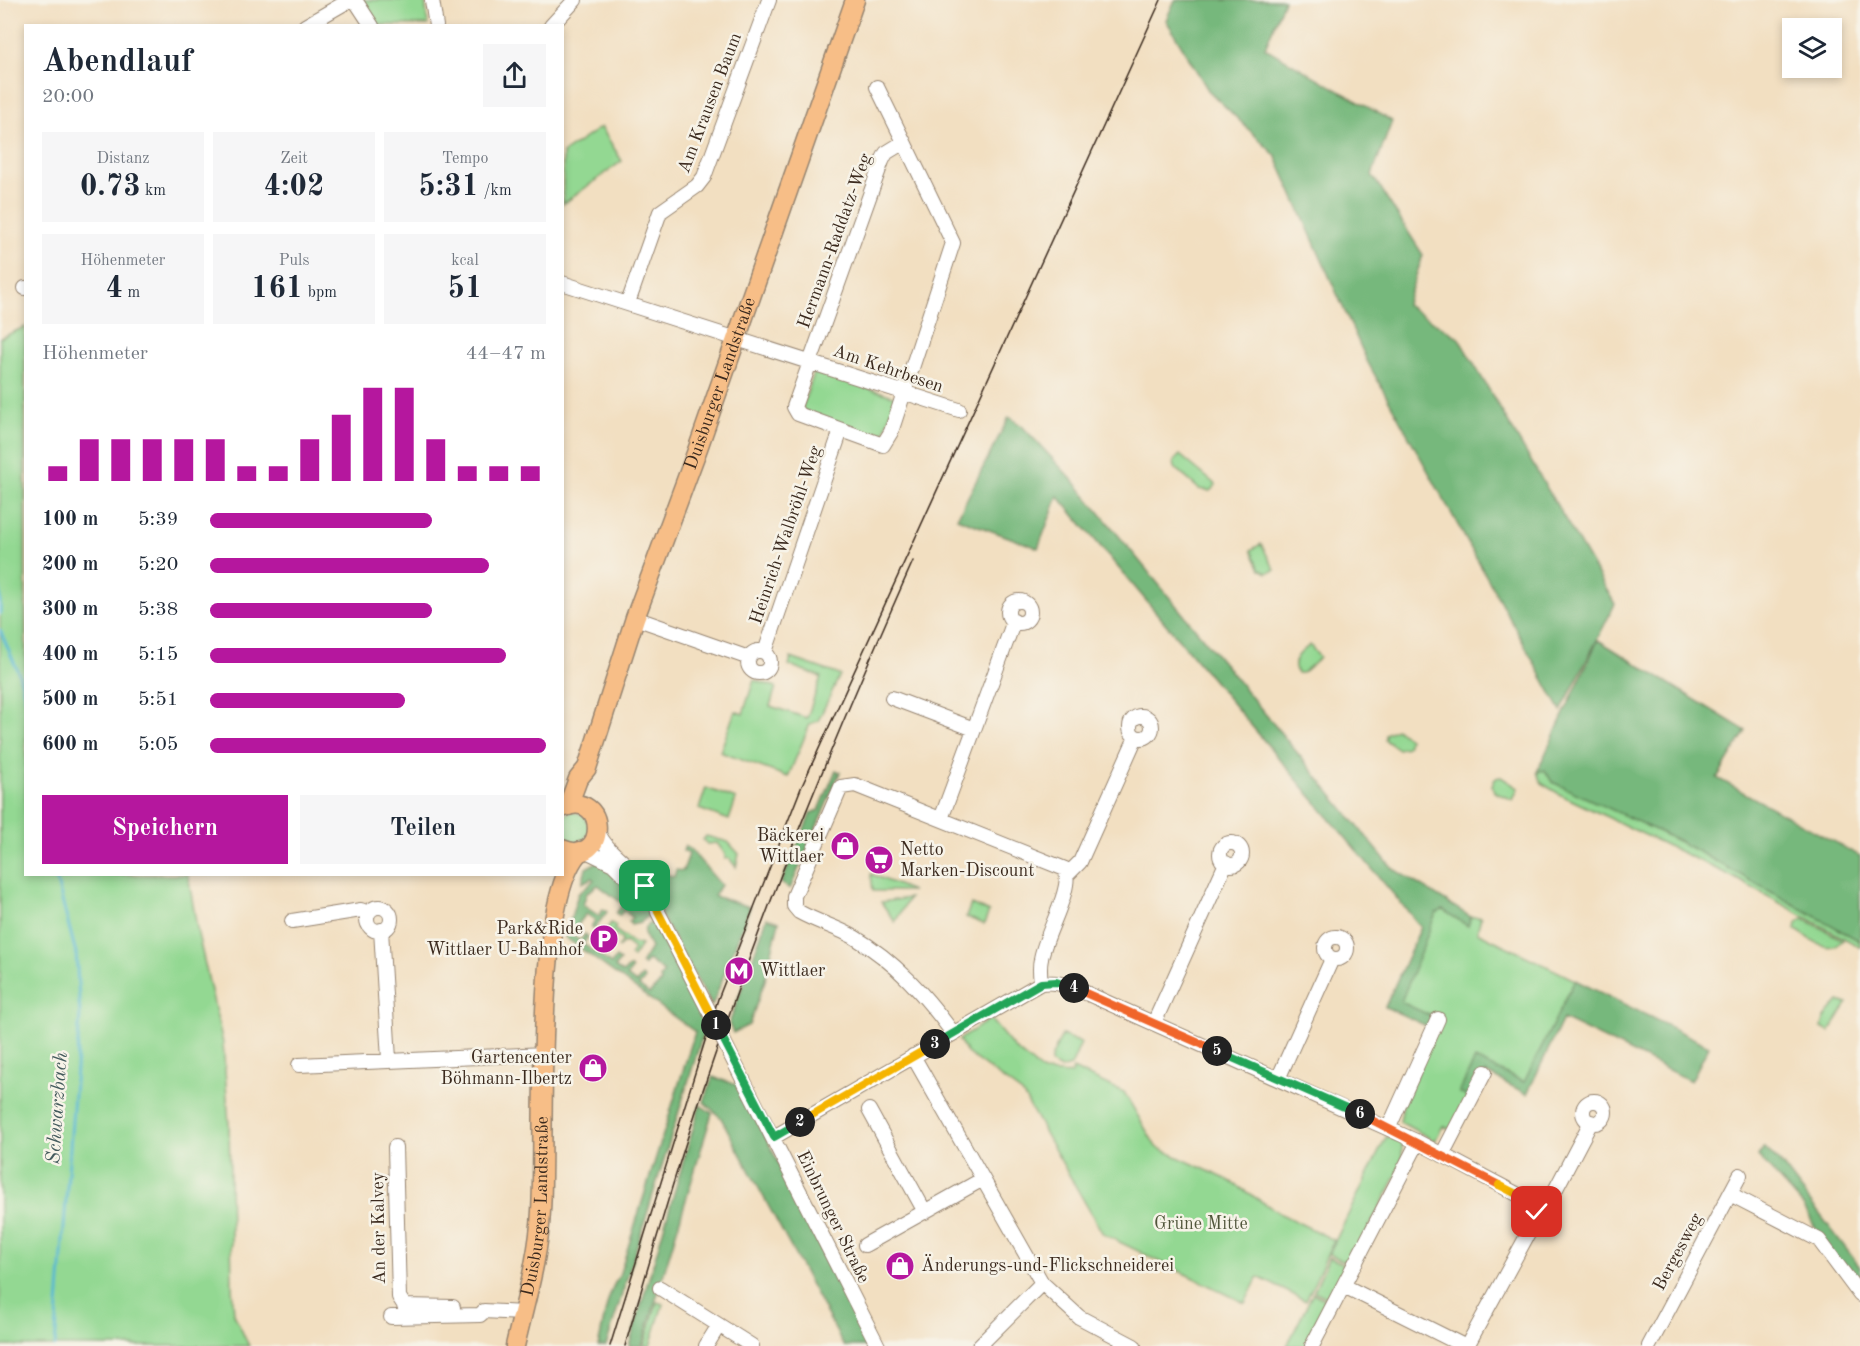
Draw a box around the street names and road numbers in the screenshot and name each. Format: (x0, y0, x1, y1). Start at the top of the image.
street label: Am Krausen Baum (675, 30, 745, 176)
street label: Hermann-Raddatz-Weg (795, 151, 875, 331)
street label: Duisburger Landstraße (682, 295, 759, 472)
street label: Am Kehrbesen (830, 342, 946, 396)
street label: Heinrich-Walbröhl-Weg (747, 443, 825, 627)
street label: Duisburger Landstraße (518, 1116, 552, 1298)
street label: Einbrunger Straße (793, 1148, 873, 1286)
street label: An der Kalvey (369, 1171, 389, 1284)
street label: Bergesweg (1650, 1210, 1706, 1294)

